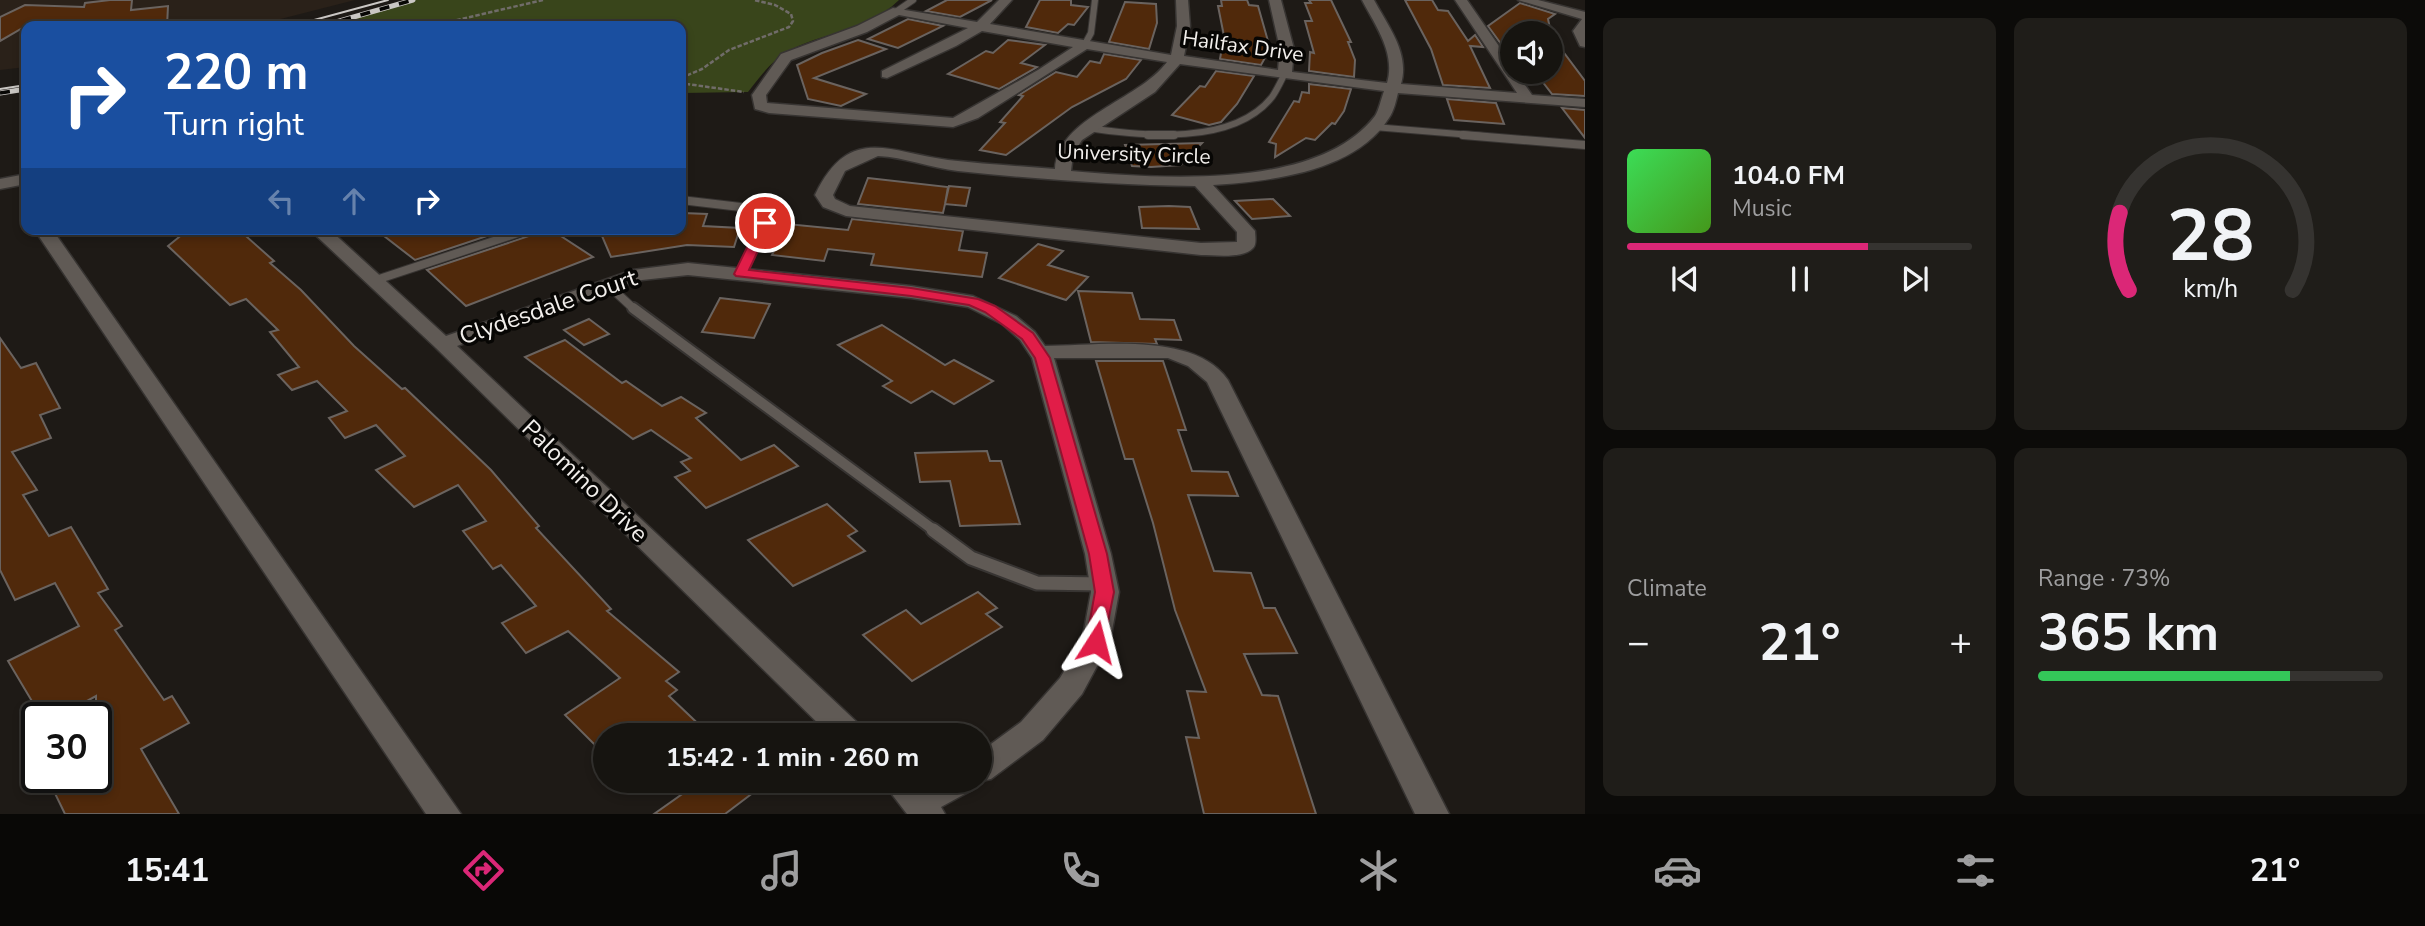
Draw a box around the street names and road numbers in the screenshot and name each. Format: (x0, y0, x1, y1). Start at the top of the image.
street label: Hailfax Drive (1180, 24, 1306, 68)
street label: University Circle (1057, 137, 1211, 171)
street label: Clydesdale Court (455, 261, 642, 352)
street label: Palomino Drive (515, 413, 655, 549)

